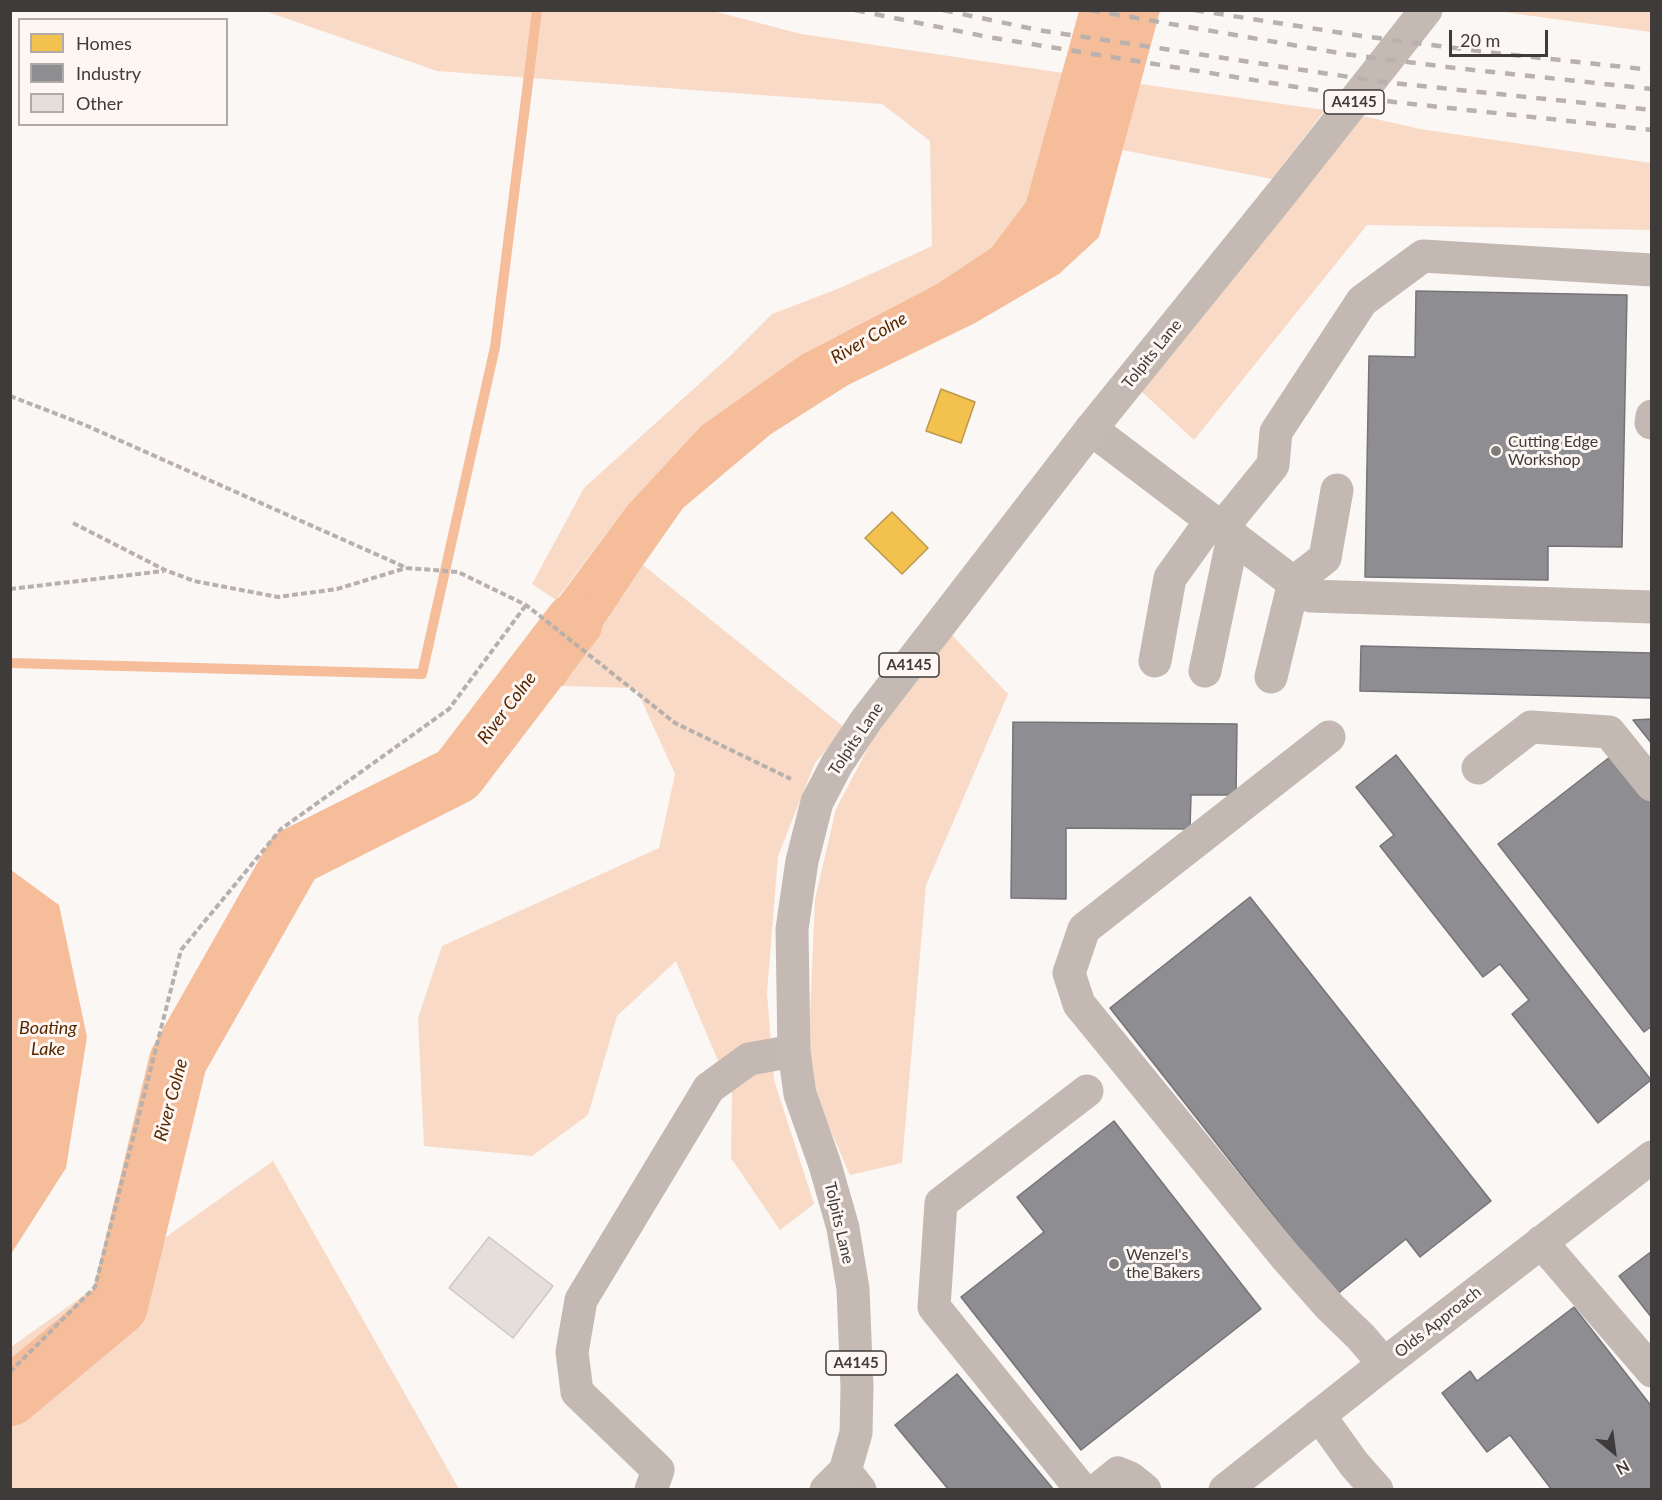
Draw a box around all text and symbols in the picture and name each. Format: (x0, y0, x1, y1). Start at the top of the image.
legend (18, 18, 228, 126)
scale bar (1452, 18, 1551, 56)
text: 20 m (1460, 29, 1500, 51)
text: Homes (76, 32, 132, 54)
text: Industry (76, 62, 141, 84)
road number: A4145 (1324, 90, 1384, 114)
text: Other (76, 92, 123, 114)
water label: River Colne (827, 308, 911, 368)
street label: Tolpits Lane (1118, 316, 1186, 392)
place label: Cutting Edge Workshop (1508, 432, 1598, 470)
marker: Cutting Edge Workshop (1489, 444, 1503, 458)
road number: A4145 (879, 653, 939, 677)
water label: River Colne (473, 668, 541, 748)
street label: Tolpits Lane (825, 699, 887, 779)
water label: Boating Lake (19, 1017, 77, 1060)
water label: River Colne (150, 1056, 192, 1144)
street label: Tolpits Lane (820, 1180, 858, 1266)
place label: Wenzel's the Bakers (1126, 1245, 1200, 1283)
marker: Wenzel's the Bakers (1107, 1257, 1121, 1271)
street label: Olds Approach (1391, 1282, 1485, 1362)
road number: A4145 (826, 1351, 886, 1375)
north arrow (1584, 1422, 1644, 1482)
text: N (1613, 1457, 1633, 1479)

